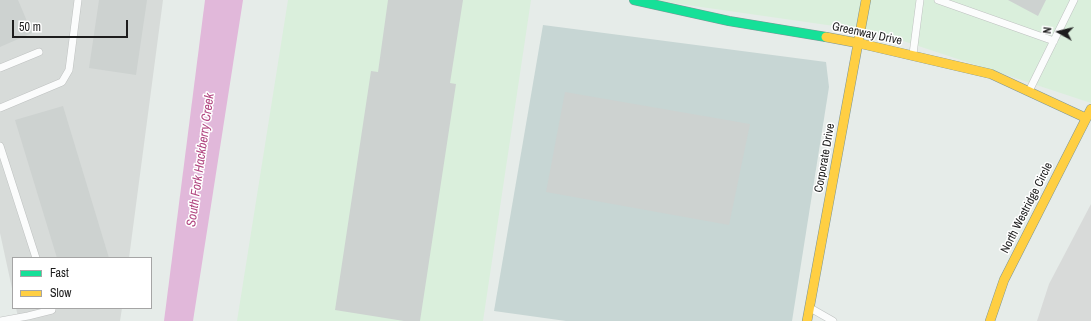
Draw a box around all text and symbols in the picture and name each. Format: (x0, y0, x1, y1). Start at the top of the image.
scale bar (14, 12, 130, 38)
north arrow (1039, 12, 1079, 52)
text: 50 m (19, 19, 41, 35)
street label: Greenway Drive (831, 20, 903, 48)
text: N (1040, 26, 1055, 35)
water label: South Fork Hackberry Creek (184, 92, 218, 228)
street label: Corporate Drive (812, 122, 838, 194)
street label: North Westridge Circle (998, 160, 1056, 256)
legend (12, 257, 152, 309)
text: Fast (50, 265, 69, 281)
text: Slow (50, 285, 71, 301)

